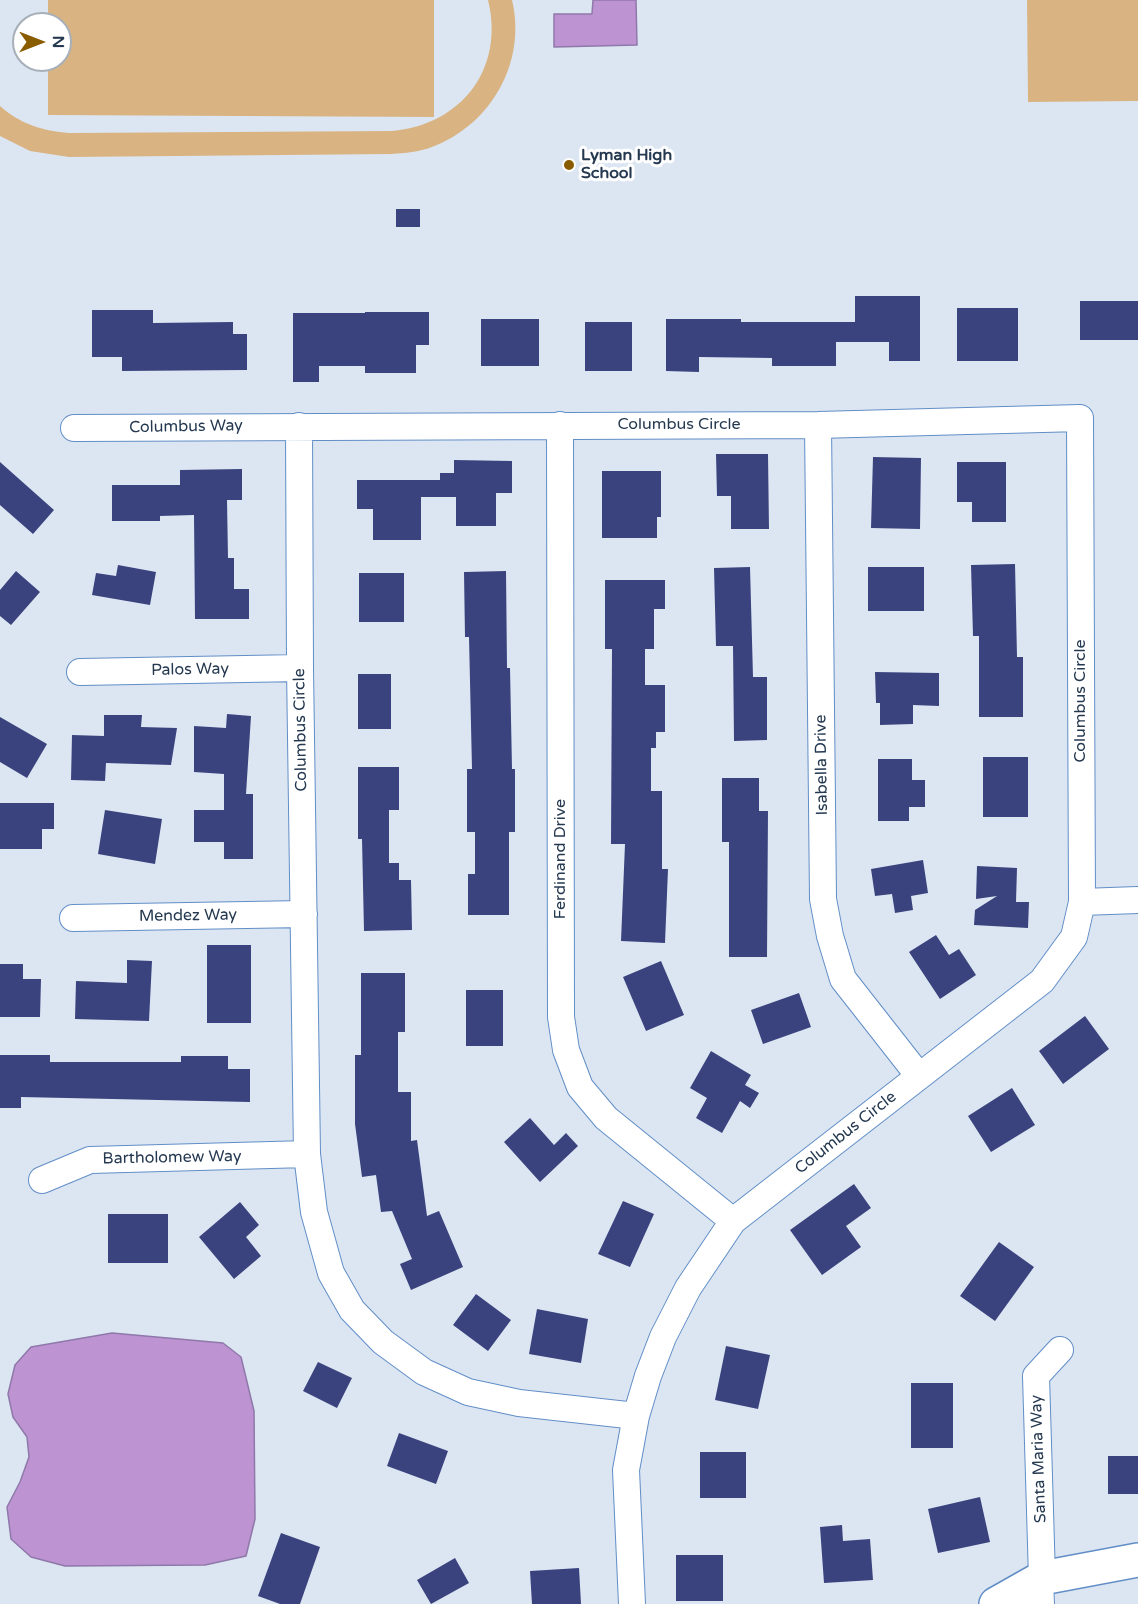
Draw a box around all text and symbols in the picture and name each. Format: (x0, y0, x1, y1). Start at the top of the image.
north arrow (12, 12, 72, 72)
text: N (48, 36, 68, 48)
place label: Lyman High School (581, 146, 672, 184)
marker: Lyman High School (562, 158, 576, 172)
street label: Columbus Circle (617, 415, 741, 435)
street label: Columbus Way (129, 416, 243, 438)
street label: Columbus Circle (1071, 639, 1091, 763)
street label: Palos Way (151, 660, 229, 680)
street label: Columbus Circle (290, 668, 312, 792)
street label: Isabella Drive (812, 714, 832, 816)
street label: Ferdinand Drive (551, 799, 571, 919)
street label: Mendez Way (139, 906, 237, 926)
street label: Columbus Circle (792, 1087, 900, 1179)
street label: Bartholomew Way (102, 1147, 242, 1169)
street label: Santa Maria Way (1027, 1395, 1051, 1523)

